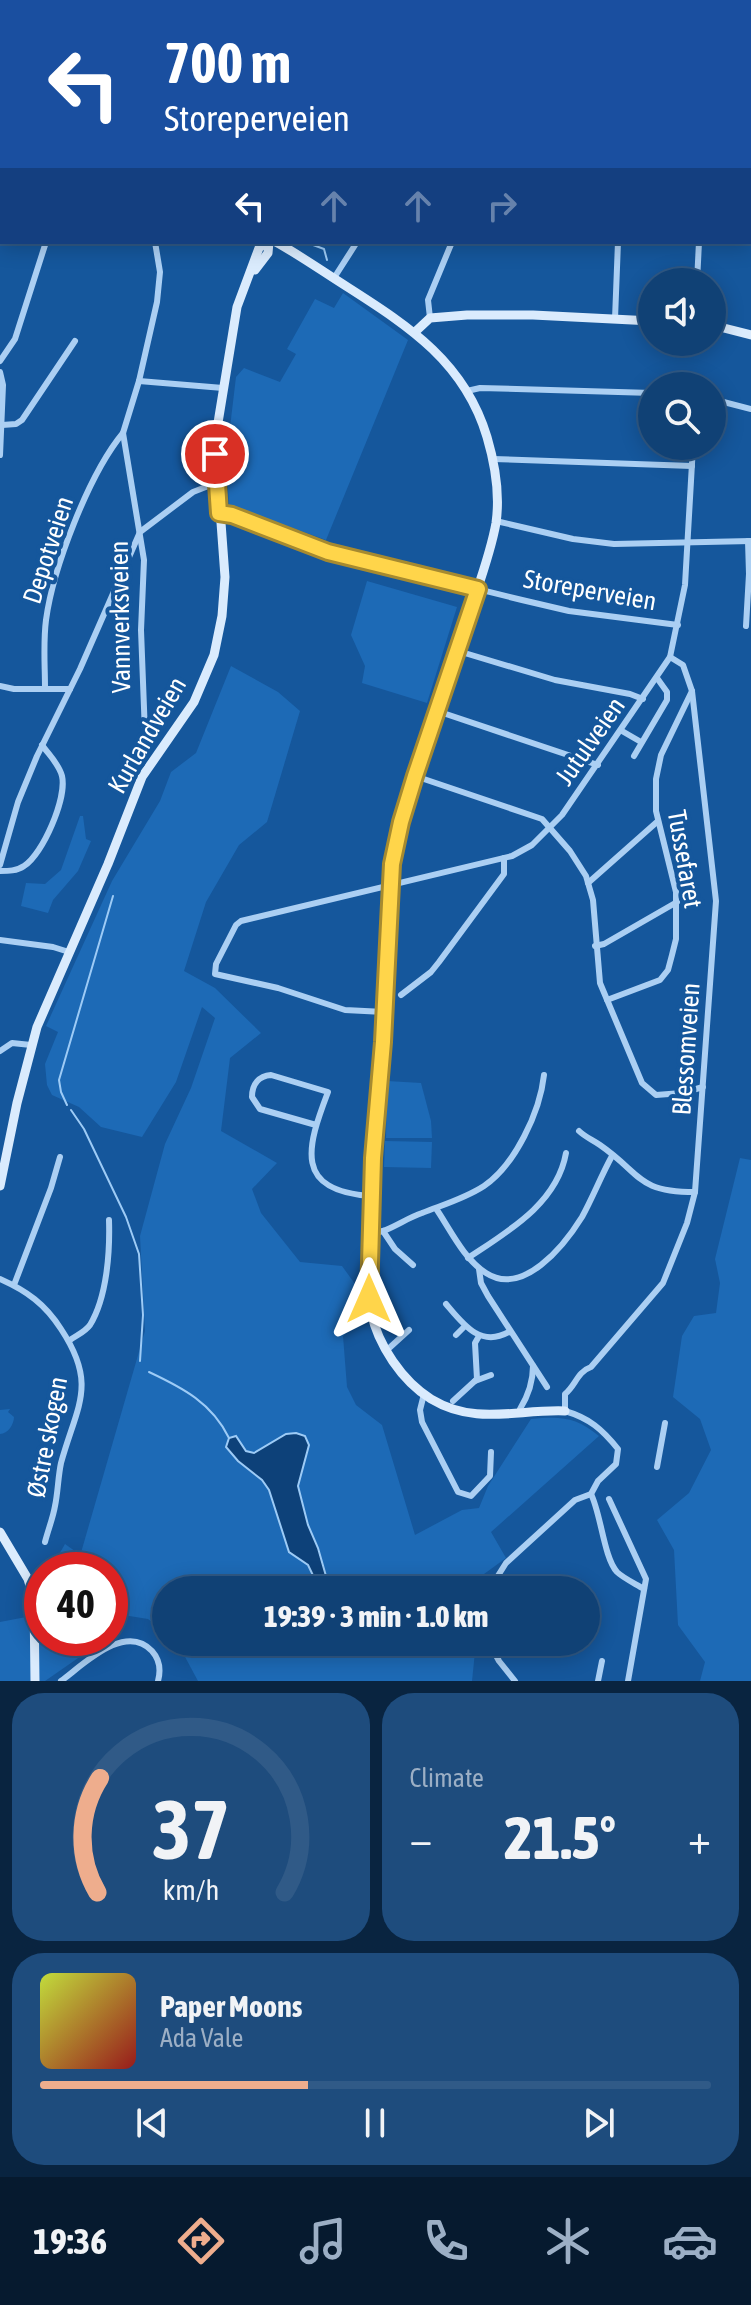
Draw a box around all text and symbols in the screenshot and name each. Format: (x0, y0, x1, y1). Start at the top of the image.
text: 700 m (164, 31, 291, 95)
icon: left (32, 32, 136, 136)
text: Storeperveien (164, 97, 350, 139)
icon: left (228, 184, 272, 228)
icon: ahead (312, 184, 356, 228)
icon: ahead (396, 184, 440, 228)
icon: right (480, 184, 524, 228)
map controls (638, 268, 726, 460)
button: sound (638, 268, 726, 356)
button: search (638, 372, 726, 460)
pin (181, 420, 249, 488)
icon: arrive (193, 432, 237, 476)
street label: Depotveien (17, 493, 79, 607)
street label: Vannverksveien (104, 541, 136, 693)
street label: Storeperveien (521, 564, 659, 616)
street label: Kurlandveien (102, 672, 192, 798)
street label: Jutulveien (549, 691, 631, 791)
street label: Tussefaret (662, 808, 708, 910)
street label: Blessomveien (666, 982, 706, 1116)
position arrow (327, 1257, 411, 1341)
street label: Østre skogen (21, 1374, 73, 1500)
speed limit sign: 40 (24, 1552, 128, 1656)
text: 19:39 · 3 min · 1.0 km (264, 1599, 488, 1633)
text: Climate (410, 1763, 484, 1793)
text: 37 (152, 1781, 230, 1877)
text: 21.5° (504, 1803, 616, 1872)
text: − (410, 1813, 432, 1863)
text: + (688, 1813, 711, 1863)
text: km/h (162, 1873, 219, 1906)
text: Paper Moons (160, 1989, 302, 2023)
text: Ada Vale (160, 2023, 243, 2053)
icon: previous (130, 2101, 174, 2145)
icon: pause (353, 2101, 397, 2145)
icon: next (577, 2101, 621, 2145)
icon: directions (173, 2213, 229, 2269)
icon: music (295, 2213, 351, 2269)
icon: phone (418, 2213, 474, 2269)
icon: climate (540, 2213, 596, 2269)
icon: car (662, 2213, 718, 2269)
text: 19:36 (33, 2220, 107, 2262)

